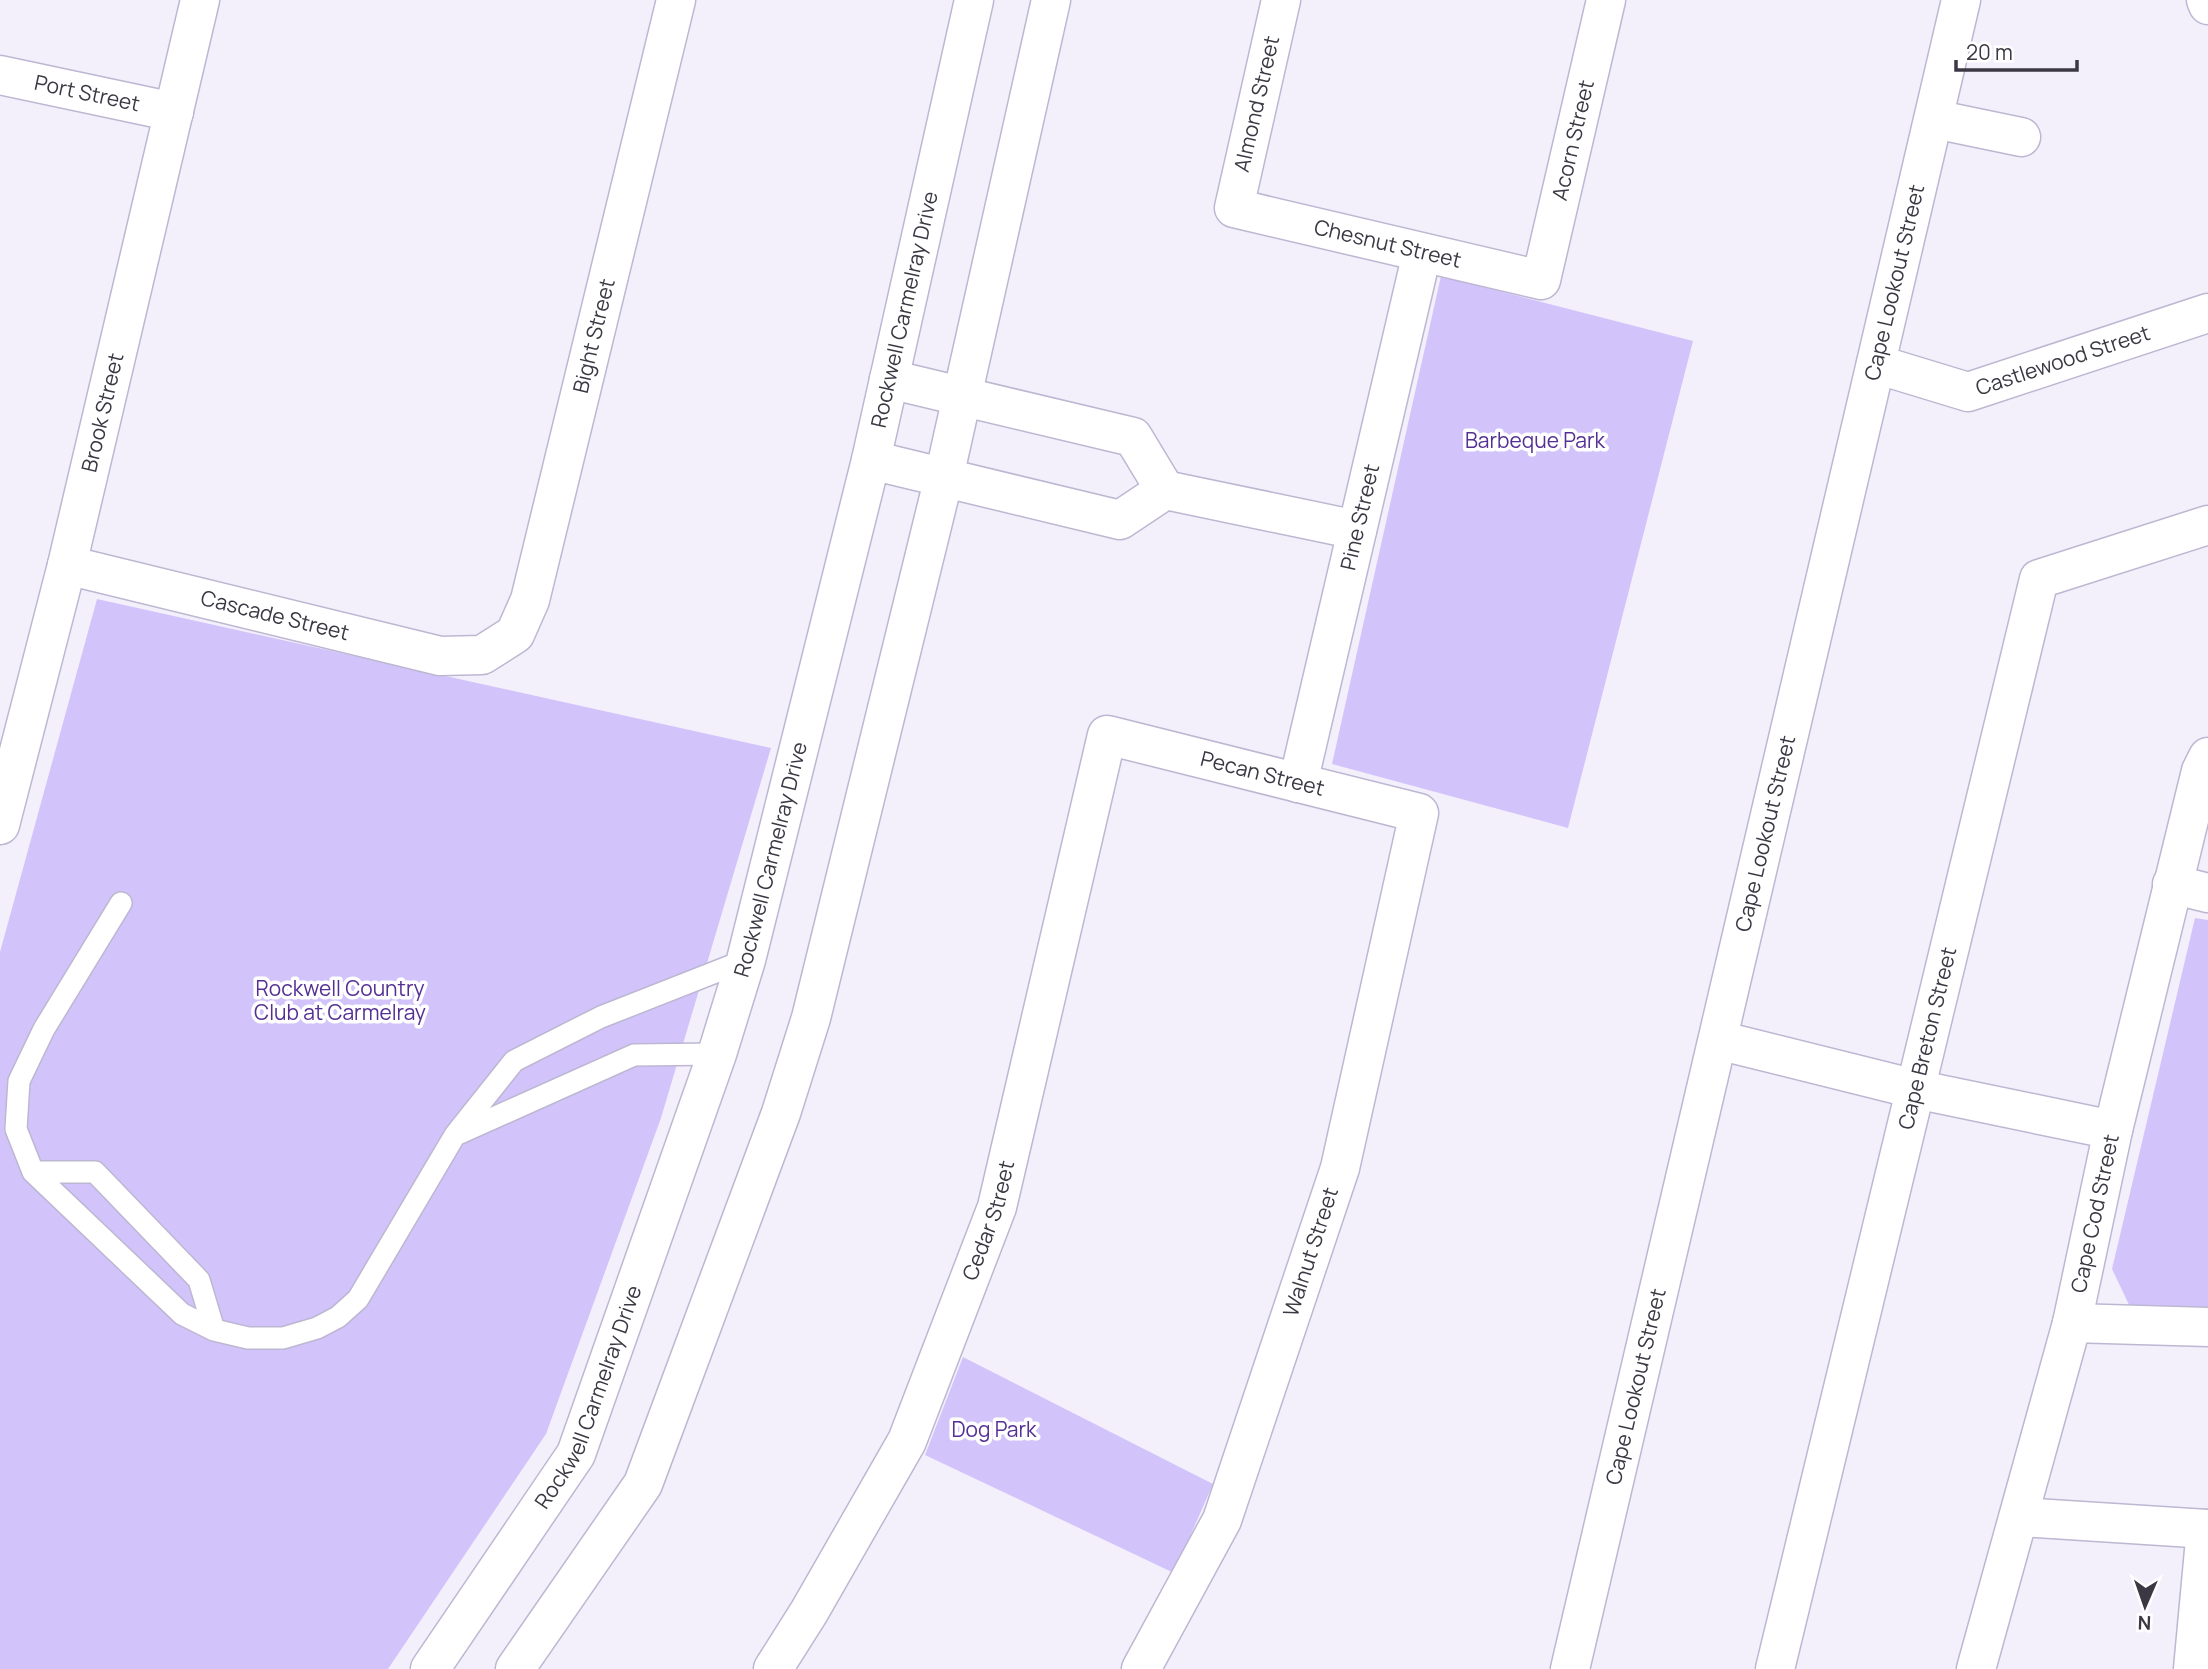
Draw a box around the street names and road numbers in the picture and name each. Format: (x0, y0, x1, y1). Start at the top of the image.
street label: Almond Street (1227, 33, 1285, 175)
street label: Port Street (32, 68, 142, 117)
street label: Acorn Street (1545, 77, 1600, 203)
street label: Cape Lookout Street (1857, 181, 1930, 383)
street label: Rockwell Carmelray Drive (864, 188, 944, 430)
street label: Chesnut Street (1312, 212, 1464, 274)
street label: Bight Street (566, 276, 621, 396)
street label: Castlewood Street (1972, 318, 2153, 402)
street label: Brook Street (74, 350, 129, 475)
street label: Pine Street (1333, 461, 1385, 573)
street label: Cascade Street (198, 583, 352, 646)
street label: Cape Lookout Street (1728, 732, 1801, 934)
street label: Rockwell Carmelray Drive (727, 739, 813, 980)
street label: Pecan Street (1198, 744, 1327, 802)
street label: Cape Breton Street (1891, 944, 1962, 1132)
street label: Cape Cod Street (2064, 1131, 2125, 1295)
street label: Cedar Street (955, 1158, 1020, 1284)
street label: Walnut Street (1276, 1183, 1344, 1320)
street label: Rockwell Carmelray Drive (528, 1281, 647, 1514)
street label: Cape Lookout Street (1599, 1286, 1672, 1487)

